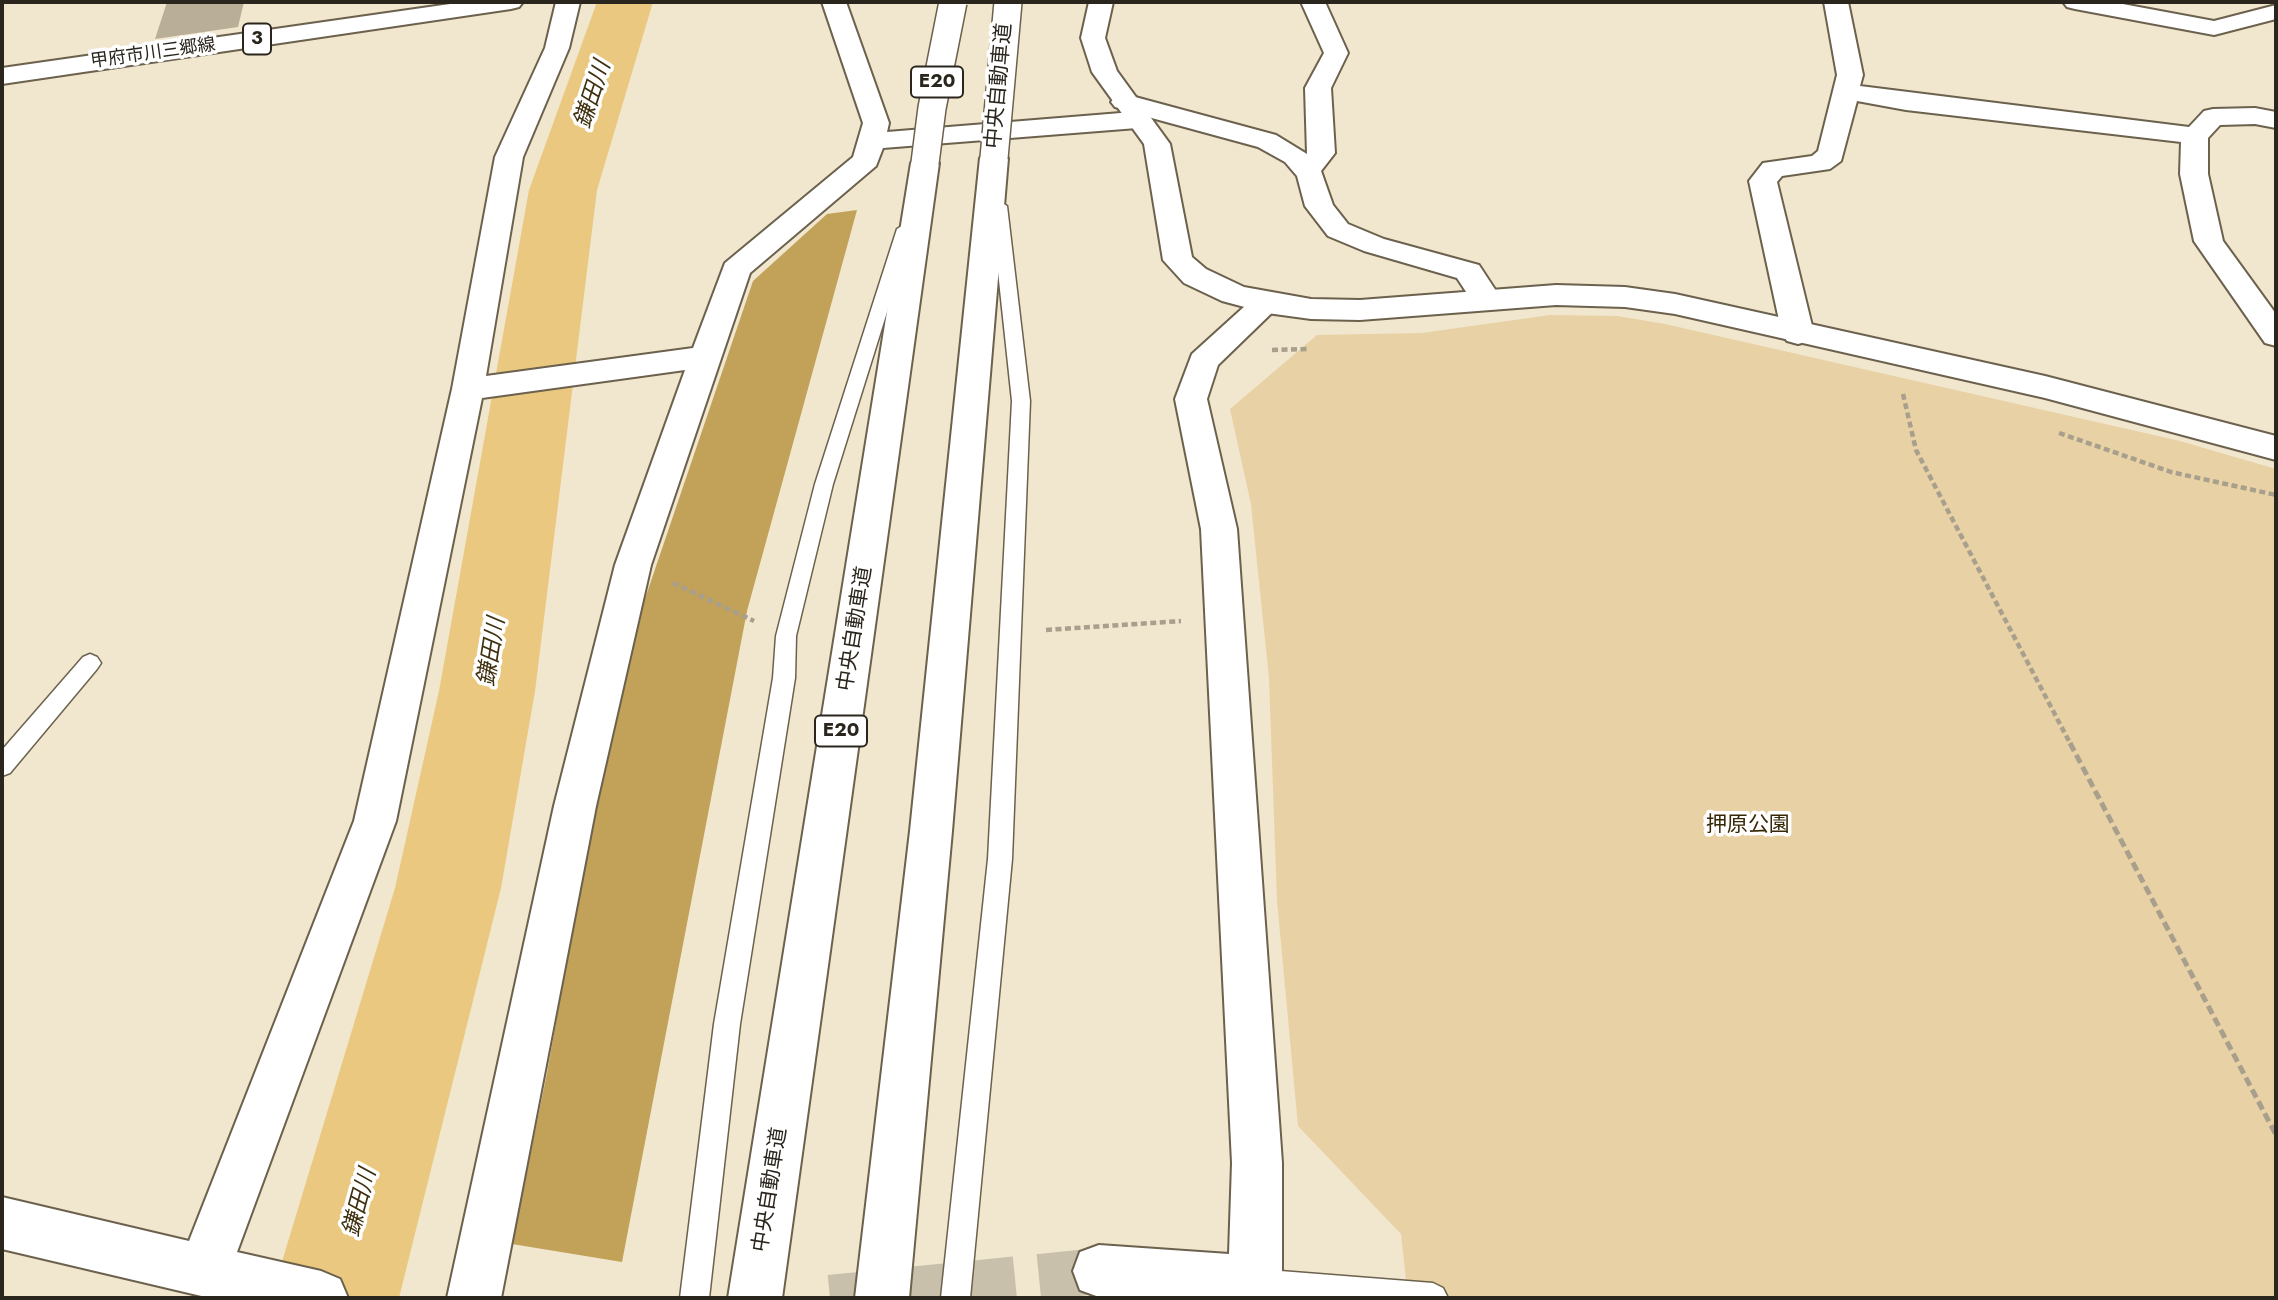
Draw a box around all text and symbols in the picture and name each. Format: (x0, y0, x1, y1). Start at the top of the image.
street label: 中央自動車道 (982, 22, 1018, 150)
road number: 3 (243, 23, 271, 54)
street label: 甲府市川三郷線 (89, 35, 217, 73)
water label: 鎌田川 (570, 58, 618, 132)
road number: E20 (911, 66, 963, 97)
street label: 中央自動車道 (834, 565, 878, 693)
water label: 鎌田川 (474, 616, 512, 688)
road number: E20 (815, 716, 867, 746)
park label: 押原公園 (1706, 813, 1790, 839)
street label: 中央自動車道 (749, 1126, 793, 1254)
water label: 鎌田川 (339, 1166, 383, 1240)

